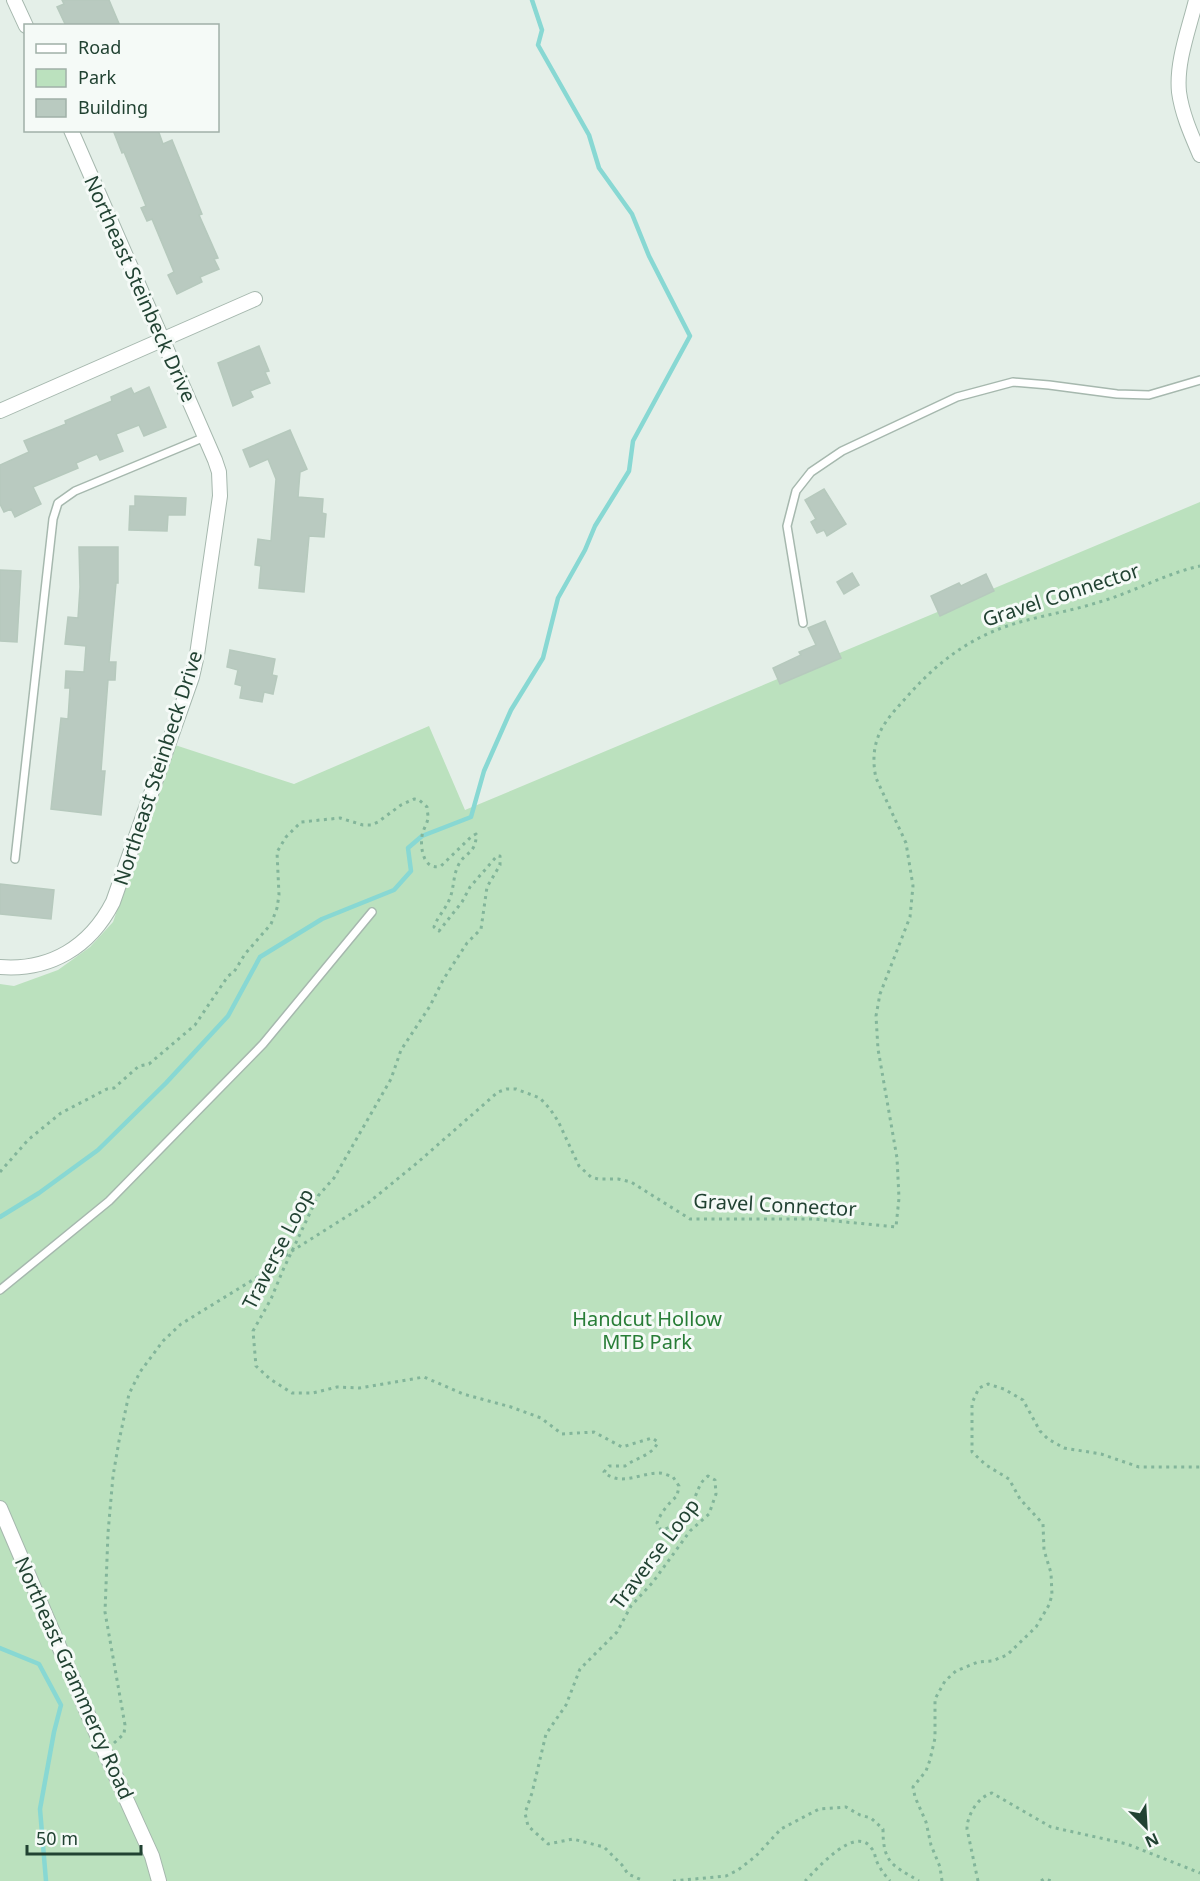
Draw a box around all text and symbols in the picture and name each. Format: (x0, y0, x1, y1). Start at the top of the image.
legend (24, 24, 219, 132)
text: Road (78, 35, 121, 59)
text: Park (78, 65, 116, 89)
text: Building (78, 95, 148, 119)
street label: Northeast Steinbeck Drive (78, 171, 203, 406)
street label: Gravel Connector (979, 556, 1143, 633)
street label: Northeast Steinbeck Drive (107, 647, 208, 889)
street label: Traverse Loop (236, 1184, 320, 1314)
street label: Gravel Connector (693, 1187, 857, 1222)
park label: Handcut Hollow MTB Park (572, 1305, 722, 1355)
street label: Traverse Loop (604, 1493, 705, 1615)
street label: Northeast Grammercy Road (9, 1552, 140, 1803)
north arrow (1116, 1797, 1176, 1857)
scale bar (27, 1818, 141, 1856)
text: 50 m (36, 1826, 78, 1850)
text: N (1142, 1828, 1163, 1853)

